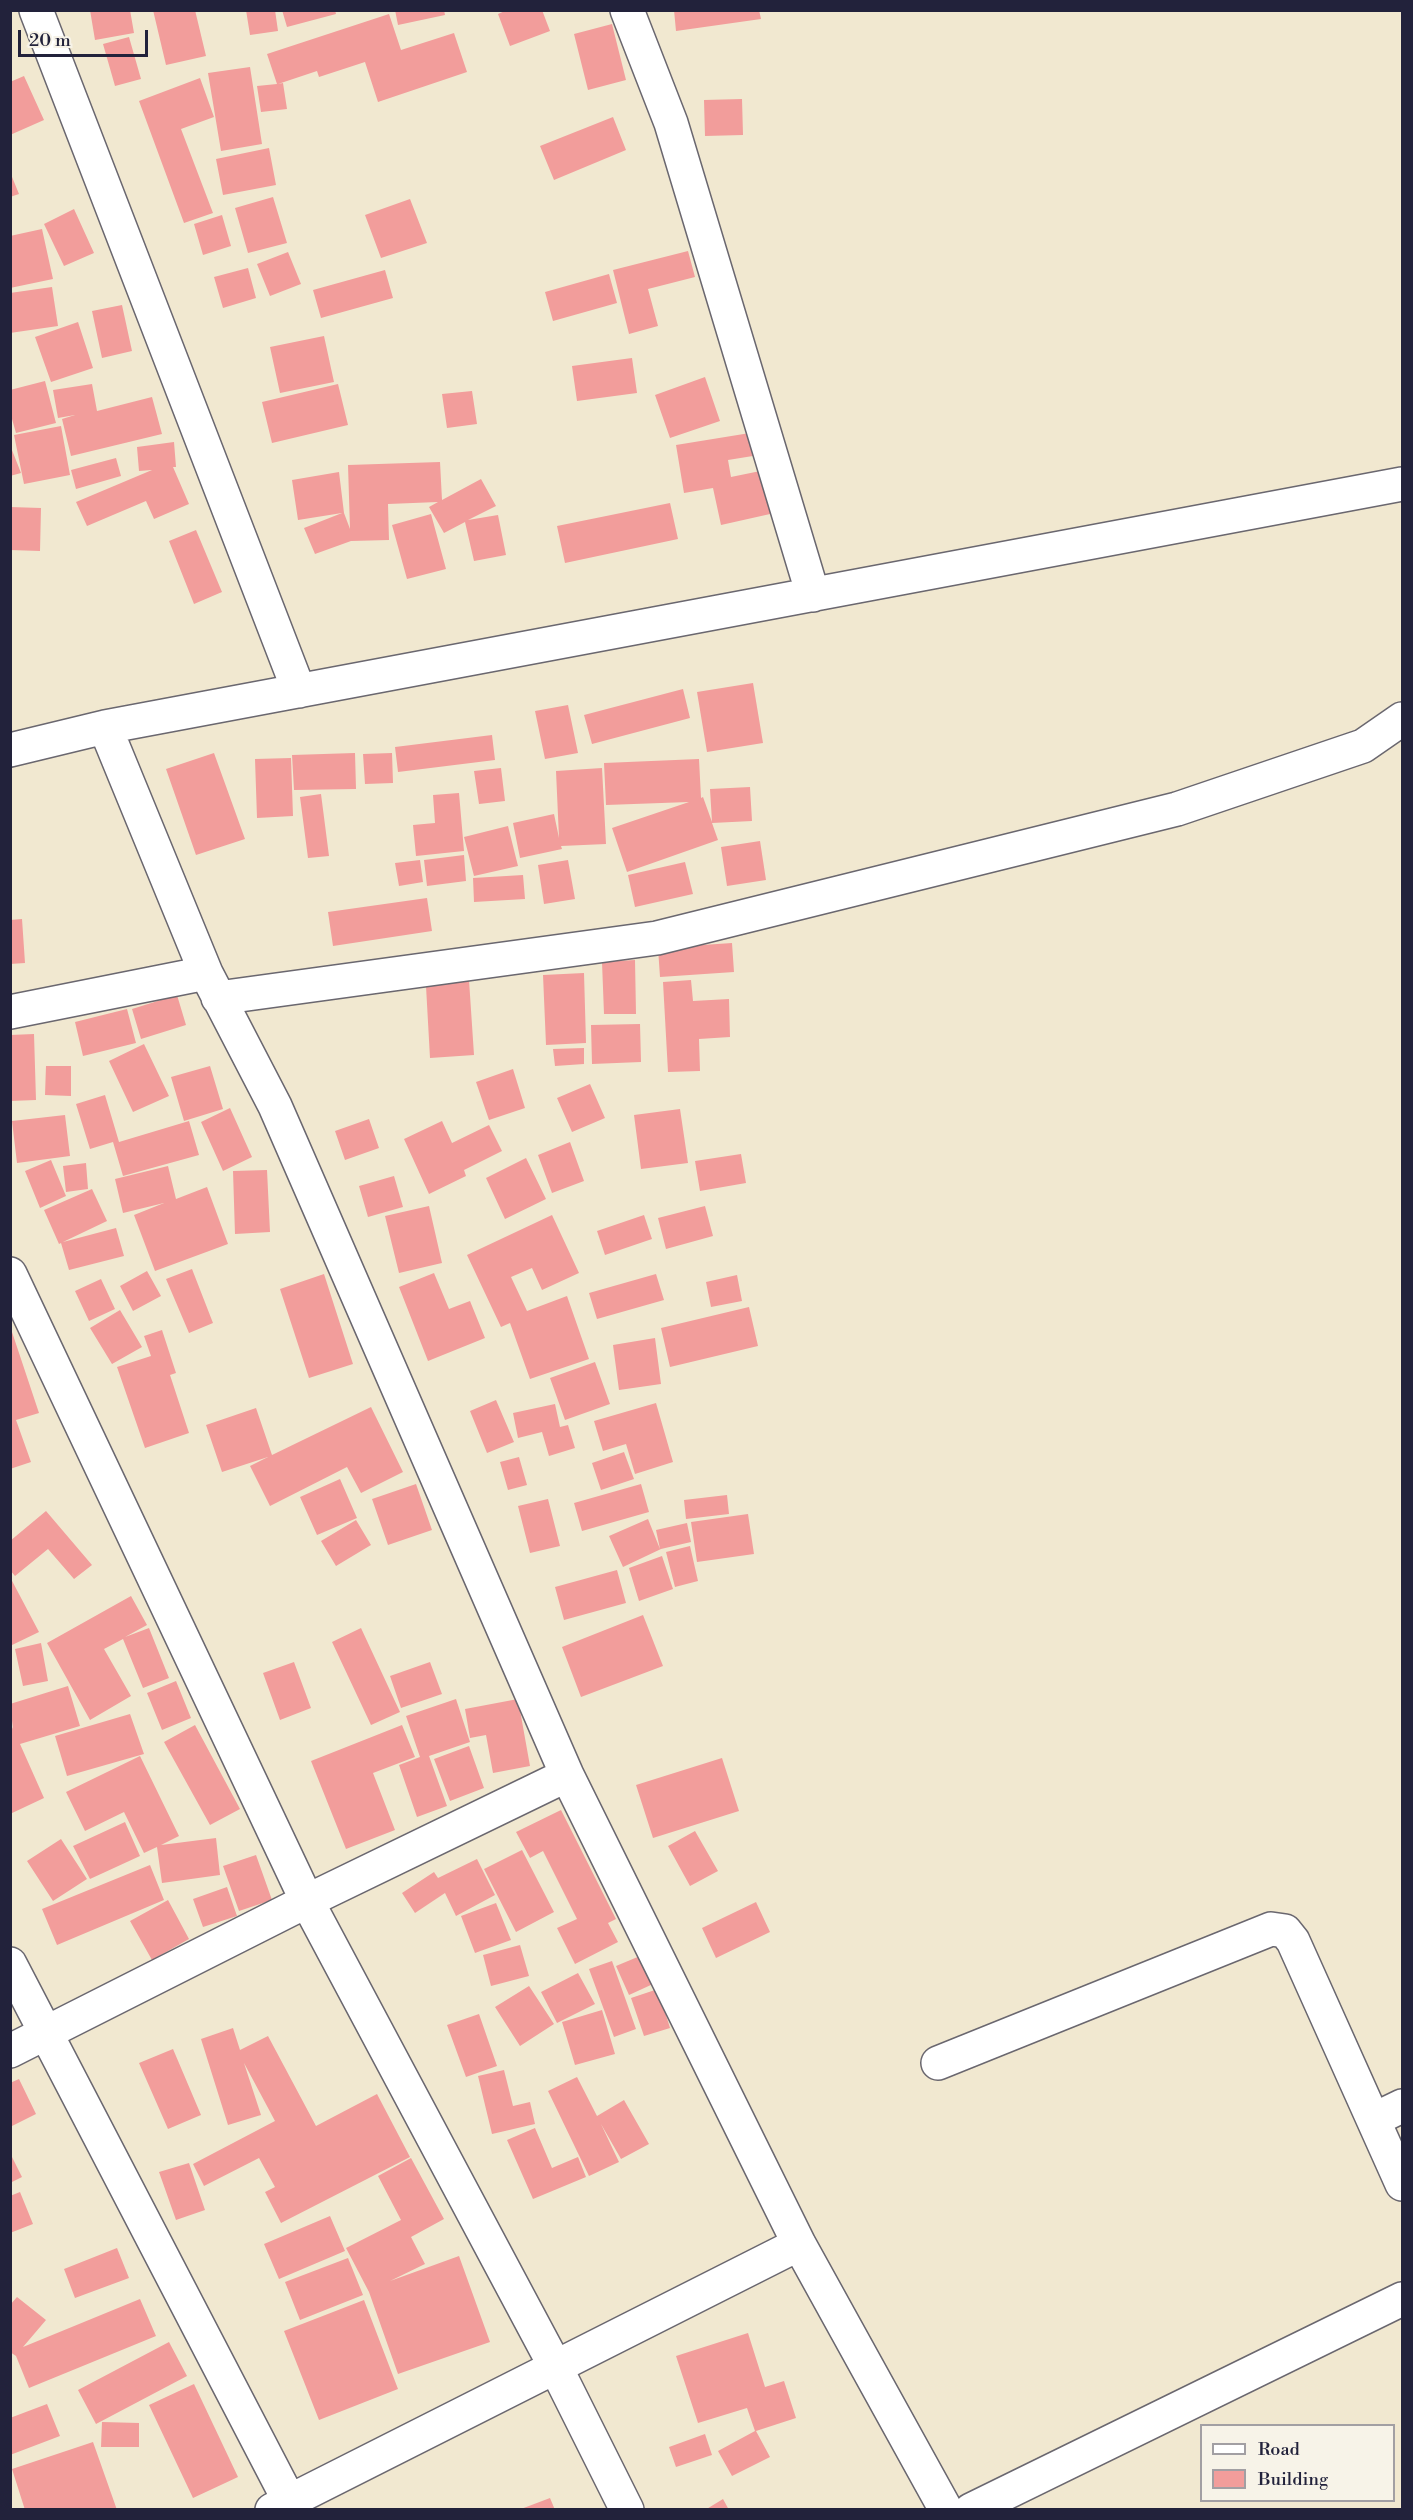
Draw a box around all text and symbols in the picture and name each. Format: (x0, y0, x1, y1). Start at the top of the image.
scale bar (21, 18, 152, 56)
text: 20 m (29, 29, 71, 52)
legend (1200, 2424, 1395, 2502)
text: Road (1258, 2438, 1300, 2461)
text: Building (1258, 2468, 1328, 2491)

